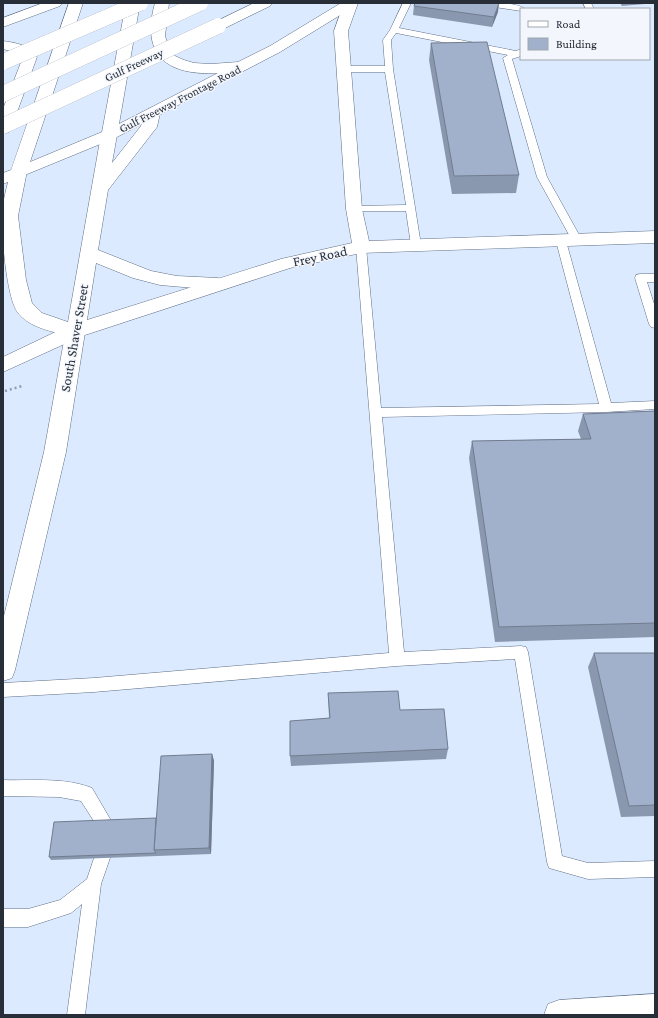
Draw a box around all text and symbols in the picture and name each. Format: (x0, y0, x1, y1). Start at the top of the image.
legend (520, 8, 650, 60)
text: Road (556, 17, 581, 31)
text: Building (556, 37, 597, 51)
street label: Gulf Freeway (102, 45, 166, 85)
street label: Gulf Freeway Frontage Road (117, 62, 244, 136)
street label: Frey Road (291, 242, 349, 270)
street label: South Shaver Street (57, 283, 91, 393)

